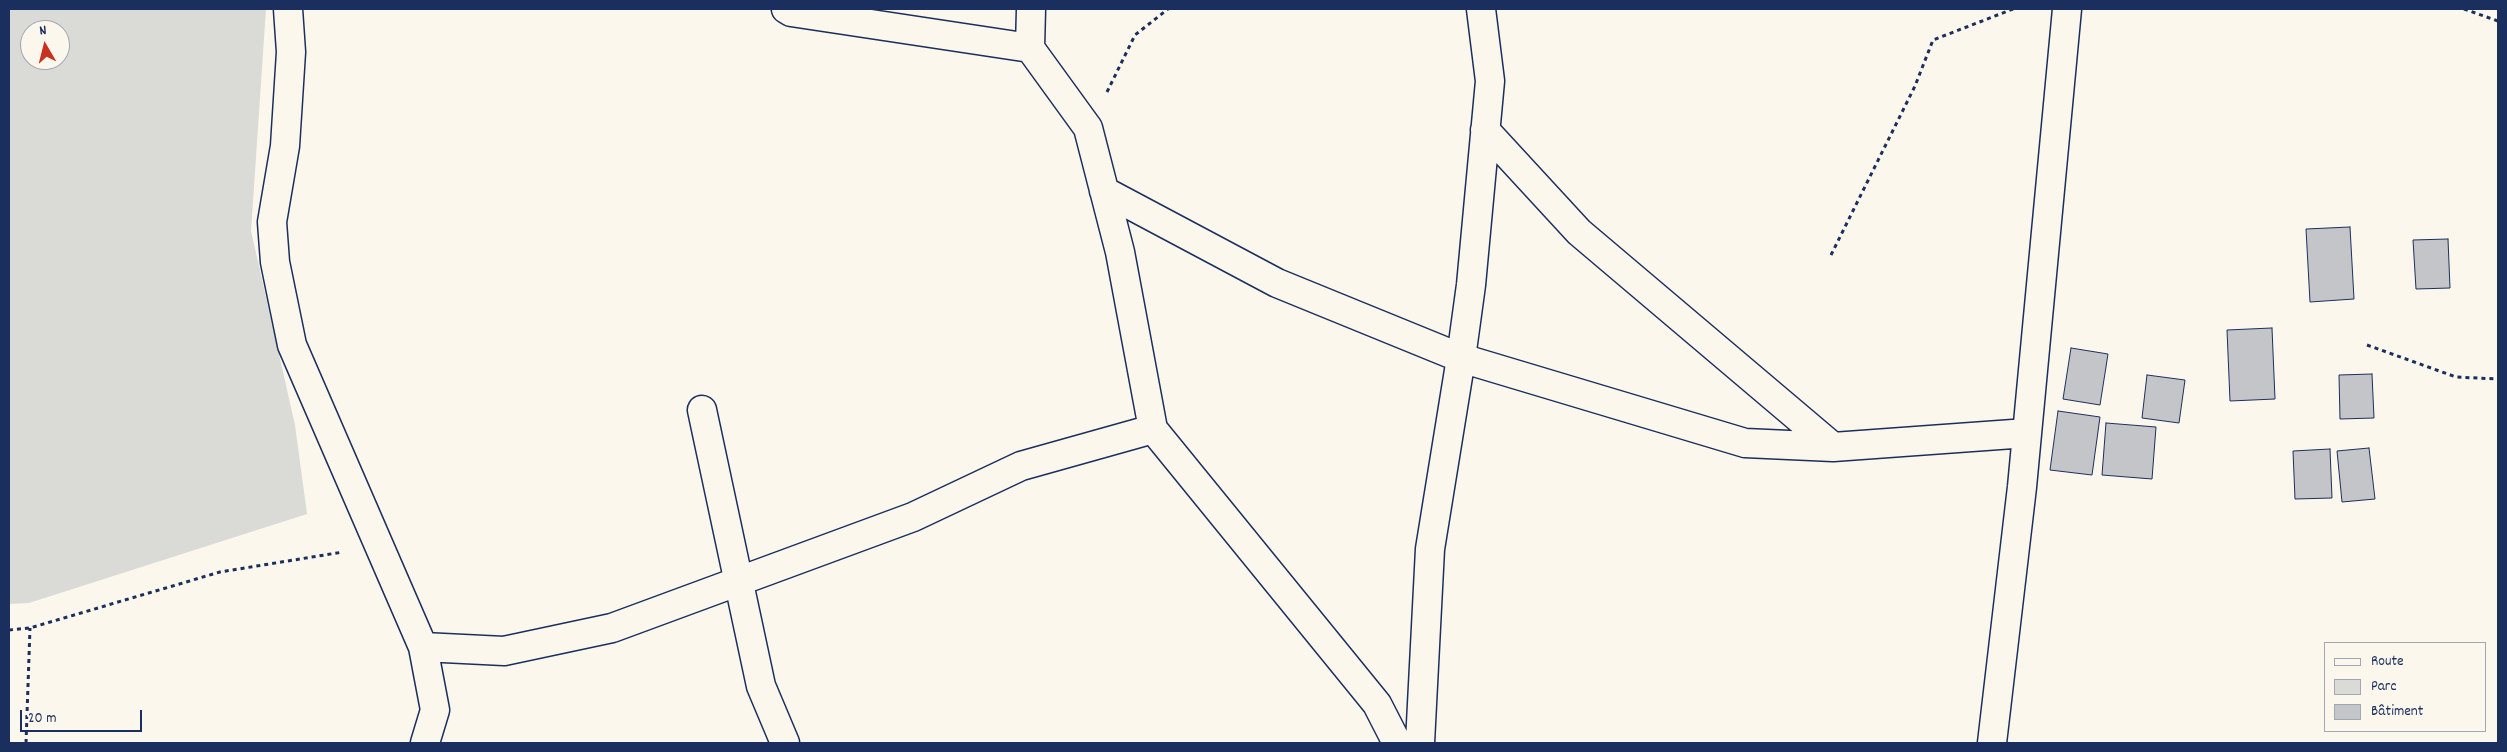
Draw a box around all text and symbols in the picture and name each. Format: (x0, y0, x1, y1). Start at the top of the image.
north arrow (20, 20, 70, 70)
text: N (38, 21, 48, 42)
legend (2324, 642, 2487, 732)
text: Route (2371, 651, 2404, 673)
text: Parc (2371, 676, 2396, 698)
scale bar (22, 700, 145, 732)
text: Bâtiment (2371, 701, 2423, 723)
text: 20 m (28, 708, 56, 730)

